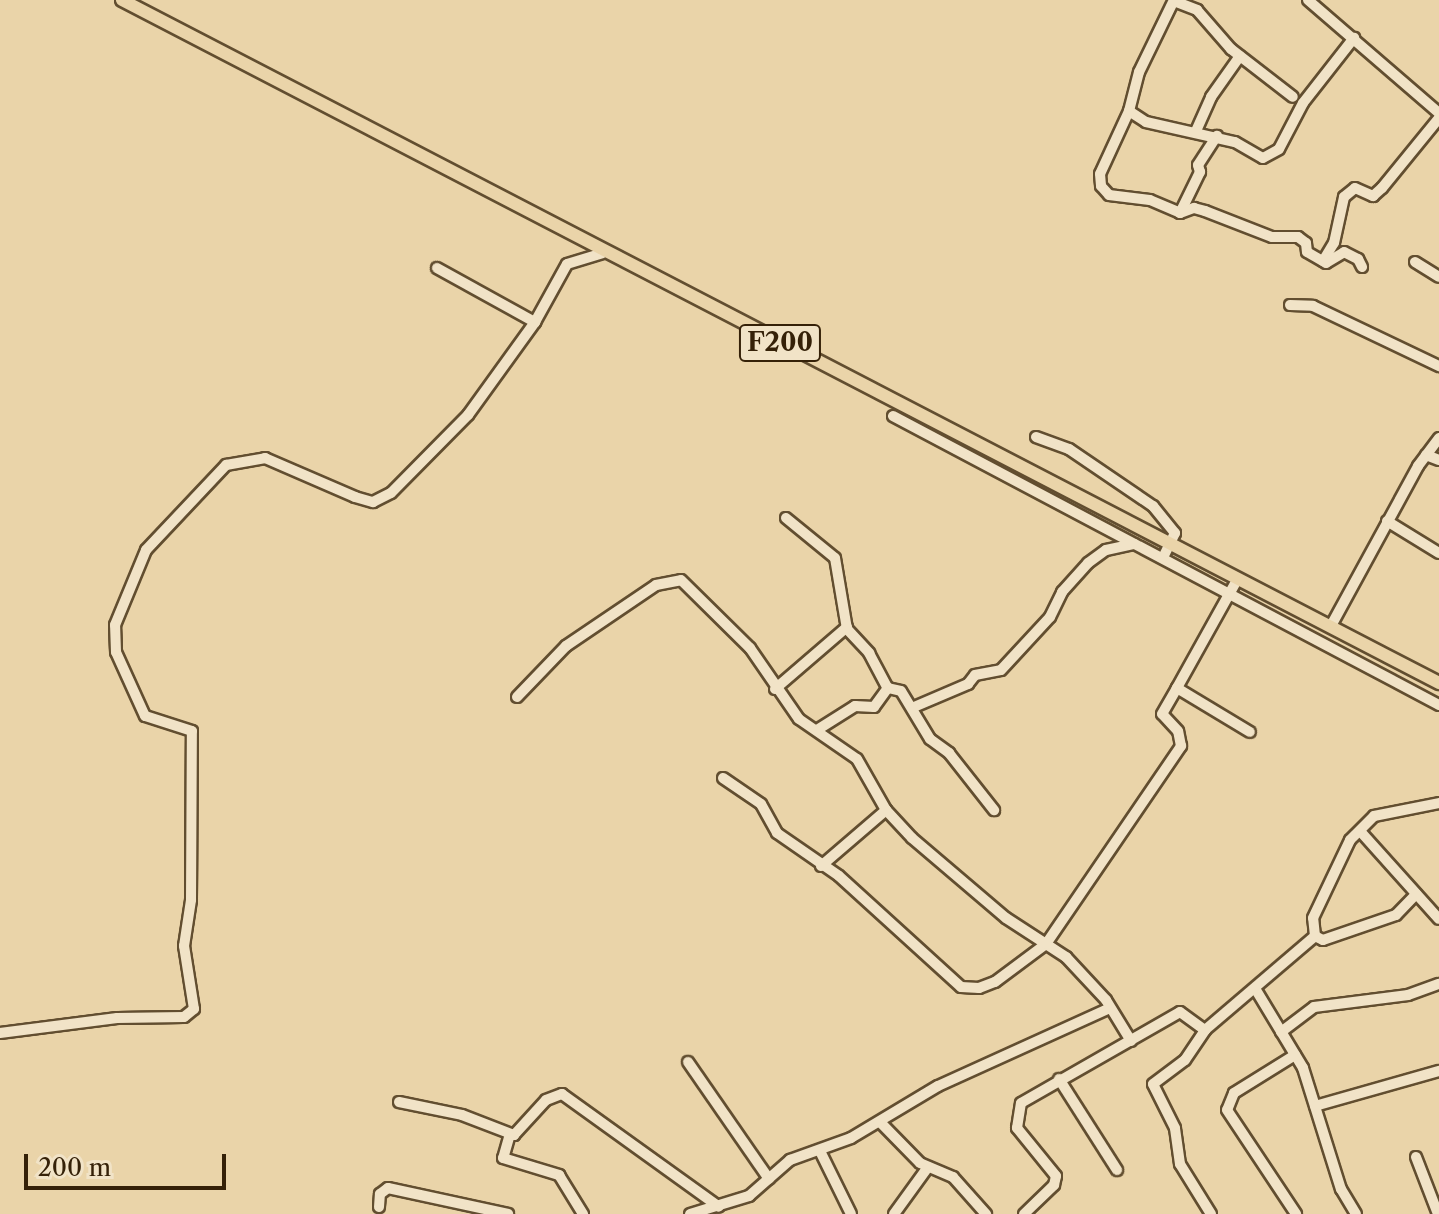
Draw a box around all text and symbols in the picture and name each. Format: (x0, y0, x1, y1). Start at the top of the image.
road number: F200 (738, 321, 822, 365)
scale bar (28, 1138, 230, 1188)
text: 200 m (38, 1153, 111, 1182)

